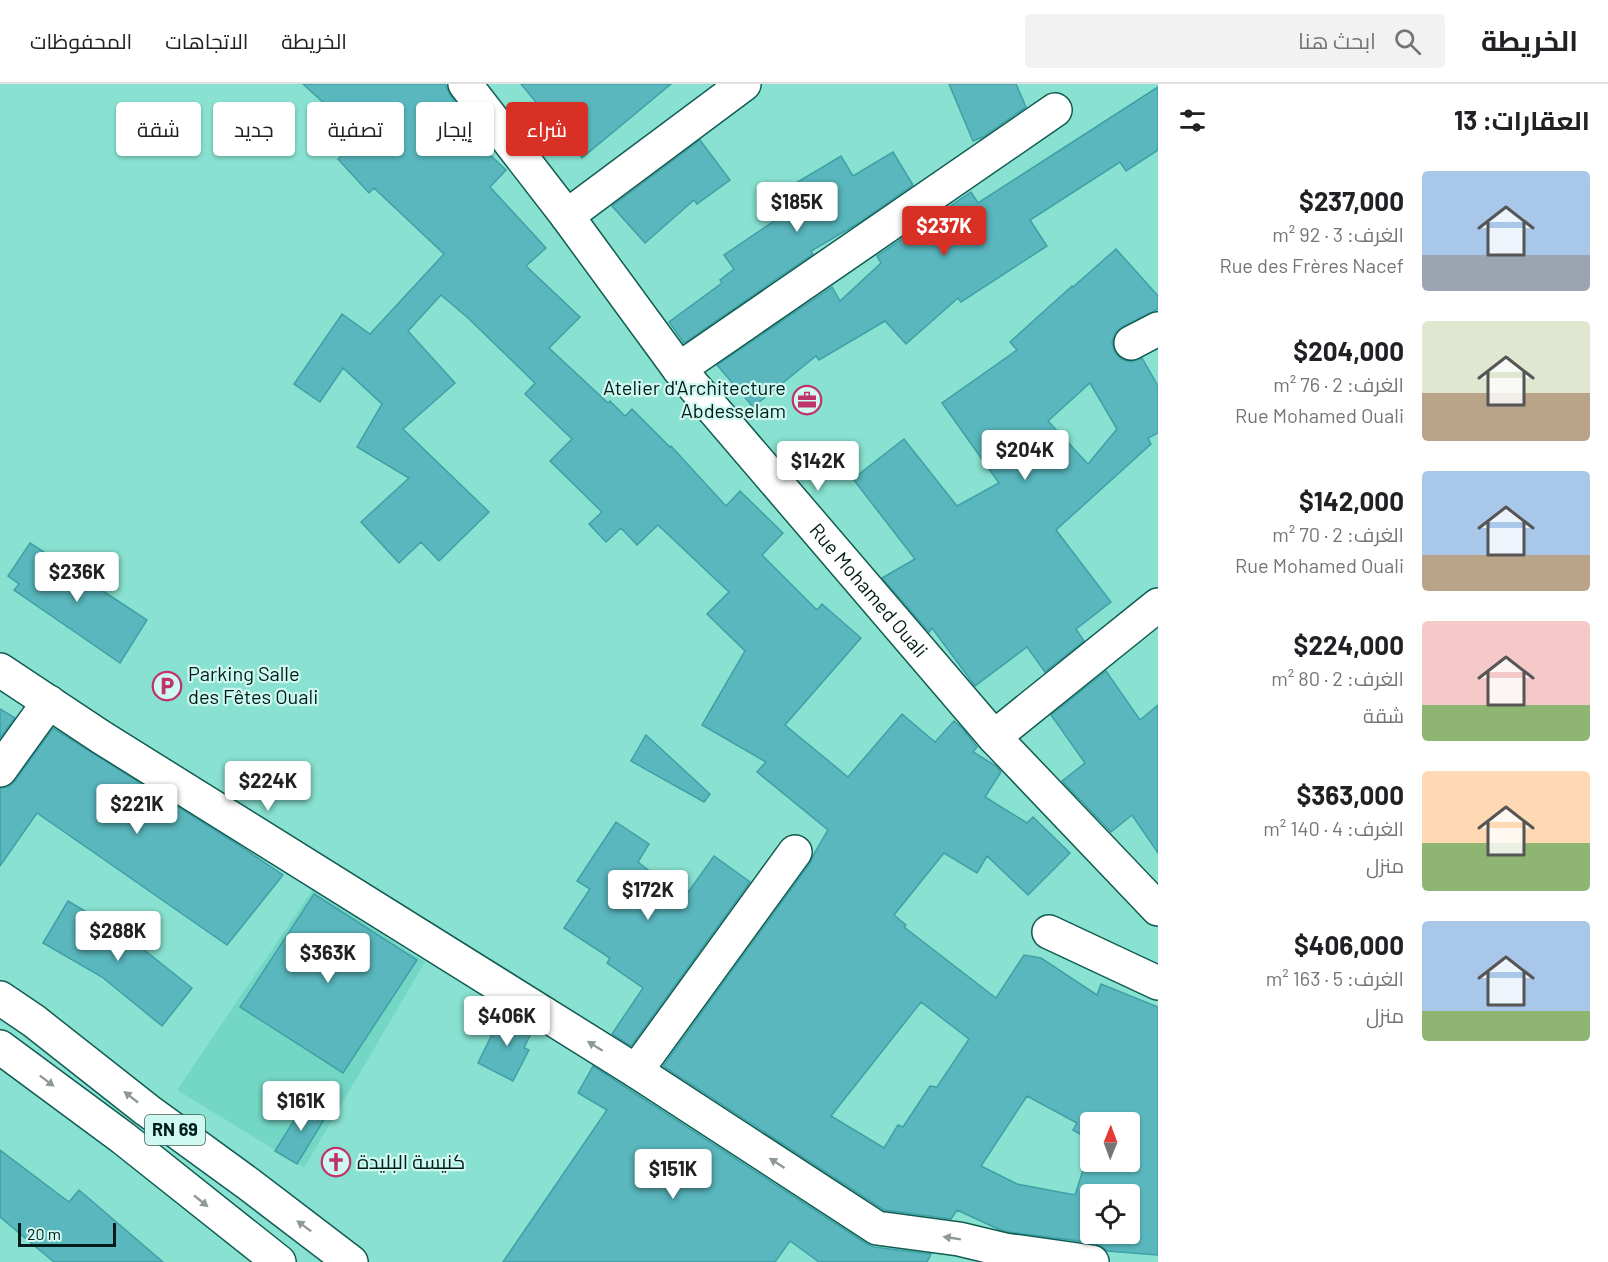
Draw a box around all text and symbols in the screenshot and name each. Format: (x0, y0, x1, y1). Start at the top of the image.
search box (1025, 14, 1445, 68)
text: الخريطة (1481, 23, 1578, 57)
icon: search (1391, 25, 1424, 58)
text: ابحث هنا (1298, 27, 1376, 53)
text: المحفوظات (30, 28, 132, 53)
text: الاتجاهات (165, 28, 248, 53)
text: الخريطة (281, 28, 347, 53)
chip: شقة (116, 102, 201, 156)
chip: جديد (213, 102, 295, 156)
chip: تصفية (307, 102, 404, 156)
chip: إيجار (416, 102, 494, 156)
chip: شراء (506, 102, 588, 156)
icon: filters (1176, 104, 1209, 137)
text: العقارات: 13 (1454, 104, 1590, 135)
pin: $185K (755, 182, 839, 233)
text: $237,000 (1299, 185, 1404, 216)
text: $185K (771, 189, 823, 213)
icon: home (1470, 195, 1542, 267)
pin: $237K (902, 206, 986, 257)
text: $237K (916, 213, 972, 237)
text: الغرف: 3 · 92 m² (1272, 222, 1404, 246)
text: Rue des Frères Nacef (1219, 253, 1404, 277)
text: $204,000 (1293, 335, 1404, 366)
icon: home (1470, 345, 1542, 417)
text: الغرف: 2 · 76 m² (1273, 372, 1404, 396)
place label: Atelier d'Architecture Abdesselam (603, 375, 786, 422)
office icon: Atelier d'Architecture Abdesselam (791, 384, 823, 416)
text: Rue Mohamed Ouali (1235, 403, 1404, 427)
pin: $204K (983, 430, 1067, 481)
text: $204K (996, 437, 1054, 461)
pin: $142K (776, 441, 860, 492)
text: $142K (791, 448, 845, 472)
text: $142,000 (1299, 485, 1404, 516)
icon: home (1470, 495, 1542, 567)
street label: Rue Mohamed Ouali (805, 518, 933, 662)
text: الغرف: 2 · 70 m² (1272, 522, 1404, 546)
pin: $236K (35, 552, 119, 603)
text: Rue Mohamed Ouali (1235, 553, 1404, 577)
text: $236K (49, 559, 105, 583)
text: $224,000 (1294, 629, 1404, 660)
icon: home (1470, 645, 1542, 717)
place label: Parking Salle des Fêtes Ouali (188, 661, 318, 708)
text: الغرف: 2 · 80 m² (1271, 666, 1404, 690)
parking icon: Parking Salle des Fêtes Ouali (151, 670, 183, 702)
text: شقة (1363, 703, 1404, 727)
pin: $224K (226, 761, 310, 812)
text: $224K (239, 768, 297, 792)
text: $363,000 (1296, 779, 1404, 810)
pin: $221K (95, 784, 179, 835)
text: $221K (110, 791, 164, 815)
icon: home (1470, 795, 1542, 867)
text: الغرف: 4 · 140 m² (1263, 816, 1404, 840)
text: منزل (1366, 853, 1404, 877)
pin: $172K (606, 870, 690, 921)
text: $172K (622, 877, 674, 901)
pin: $288K (76, 911, 160, 962)
text: $288K (90, 918, 146, 942)
text: $406,000 (1294, 929, 1404, 960)
pin: $363K (286, 933, 370, 984)
text: $363K (300, 940, 356, 964)
icon: home (1470, 945, 1542, 1017)
text: الغرف: 5 · 163 m² (1266, 966, 1404, 990)
pin: $406K (465, 996, 549, 1047)
text: $406K (478, 1003, 536, 1027)
text: منزل (1366, 1003, 1404, 1027)
one-way arrow (587, 1041, 603, 1052)
one-way arrow (39, 1075, 55, 1088)
pin: $161K (259, 1081, 343, 1132)
text: $161K (277, 1088, 325, 1112)
one-way arrow (123, 1091, 139, 1104)
north arrow (1080, 1112, 1140, 1172)
map controls (1080, 1112, 1140, 1244)
road number: RN 69 (145, 1115, 205, 1145)
church icon: كنيسة البليدة (320, 1146, 352, 1178)
place label: كنيسة البليدة (357, 1149, 465, 1173)
pin: $151K (631, 1149, 715, 1200)
text: $151K (649, 1156, 697, 1180)
one-way arrow (769, 1158, 785, 1169)
button: locate (1080, 1184, 1140, 1244)
one-way arrow (193, 1194, 208, 1207)
scale bar (18, 1220, 116, 1248)
one-way arrow (296, 1220, 312, 1233)
text: 20 m (27, 1224, 61, 1243)
one-way arrow (942, 1233, 961, 1242)

